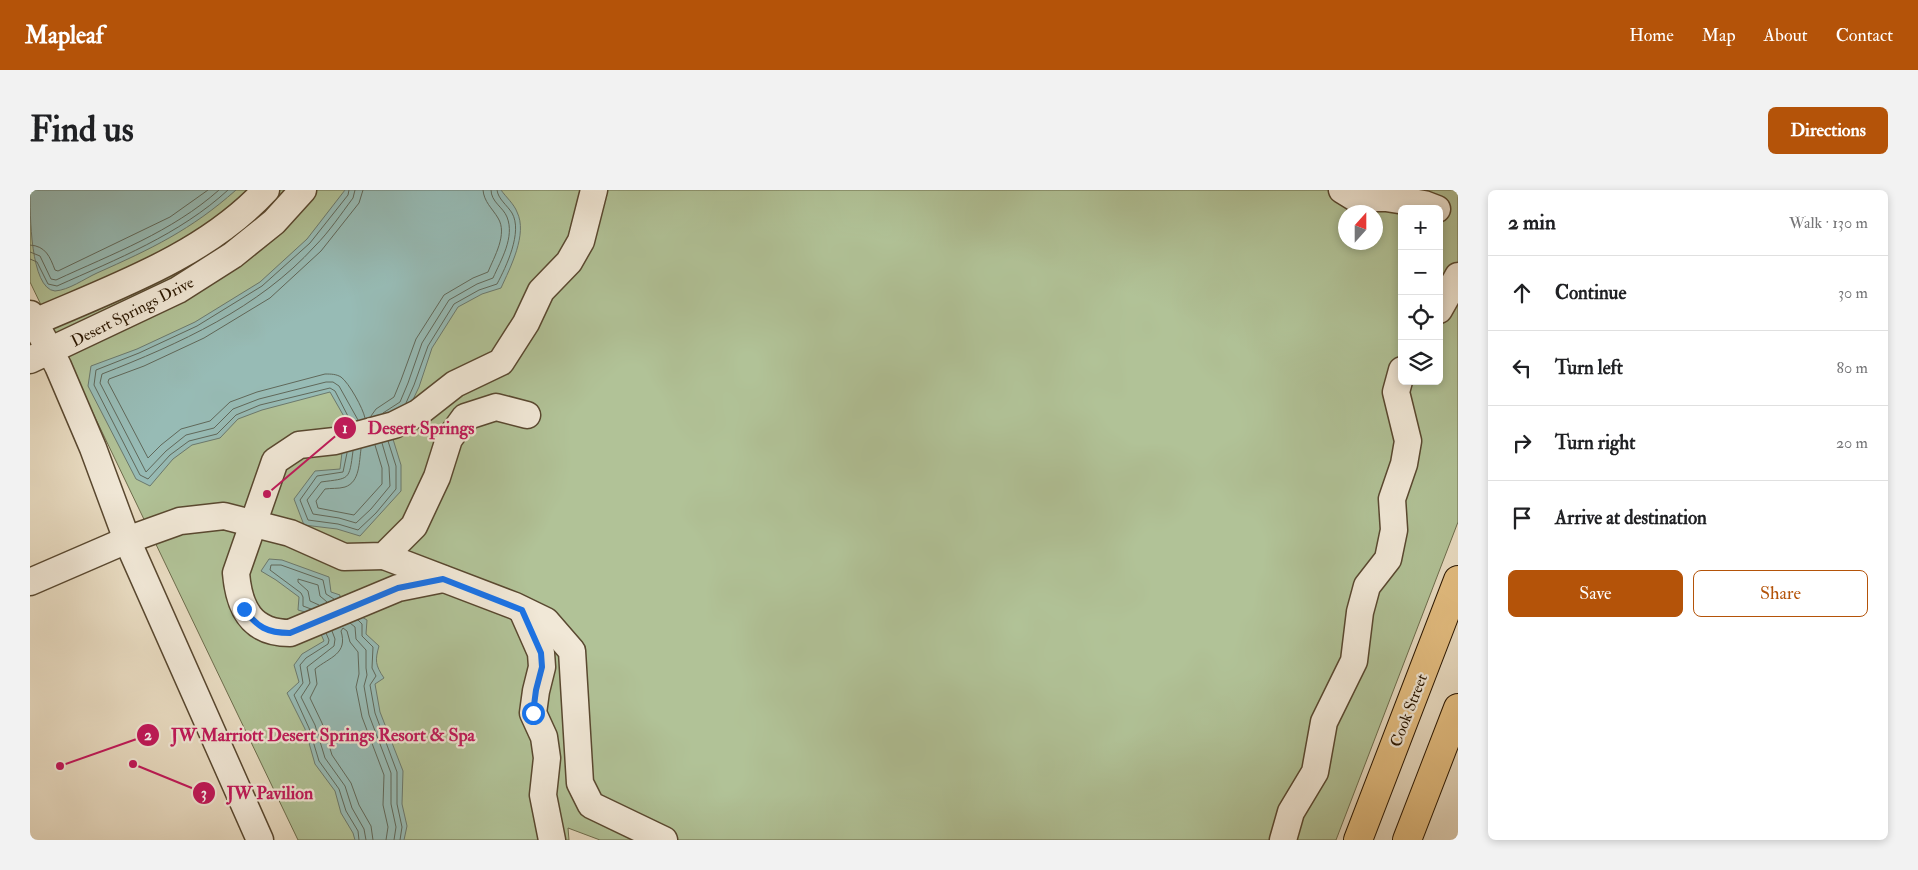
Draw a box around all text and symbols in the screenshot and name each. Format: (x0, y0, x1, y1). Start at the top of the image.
text: Mapleaf (25, 20, 104, 51)
text: Home (1629, 24, 1674, 47)
text: Map (1702, 24, 1736, 47)
text: About (1764, 24, 1808, 47)
text: Contact (1836, 24, 1893, 47)
button: Directions (1768, 107, 1888, 154)
text: Find us (30, 108, 134, 152)
north arrow (1338, 205, 1383, 250)
map controls (1398, 205, 1443, 385)
button: + (1398, 205, 1443, 250)
text: 2 min (1508, 209, 1556, 236)
text: Walk · 130 m (1789, 213, 1868, 233)
button: − (1398, 250, 1443, 295)
street label: Desert Springs Drive (68, 272, 198, 352)
icon: ahead (1508, 279, 1536, 307)
text: Continue (1555, 281, 1626, 305)
text: 30 m (1838, 283, 1868, 303)
button: locate (1398, 295, 1443, 340)
button: layers (1398, 340, 1443, 385)
icon: left (1508, 354, 1536, 382)
text: Turn left (1555, 356, 1623, 380)
text: 80 m (1837, 358, 1868, 378)
callout: Desert Springs (332, 411, 484, 444)
text: Desert Springs (367, 417, 475, 440)
text: 1 (342, 419, 348, 438)
icon: right (1508, 429, 1536, 457)
text: Turn right (1555, 431, 1635, 455)
text: 20 m (1836, 433, 1868, 453)
icon: arrive (1508, 504, 1536, 532)
text: Arrive at destination (1555, 506, 1707, 530)
button: Save (1508, 570, 1683, 617)
button: Share (1693, 570, 1868, 617)
route end (233, 598, 256, 621)
street label: Cook Street (1386, 671, 1432, 750)
route start (522, 702, 545, 725)
callout: JW Marriott Desert Springs Resort & Spa (136, 718, 485, 751)
text: JW Marriott Desert Springs Resort & Spa (170, 724, 476, 747)
text: 2 (144, 726, 152, 745)
callout: JW Pavilion (192, 776, 323, 809)
text: JW Pavilion (226, 782, 314, 805)
text: 3 (201, 784, 207, 803)

